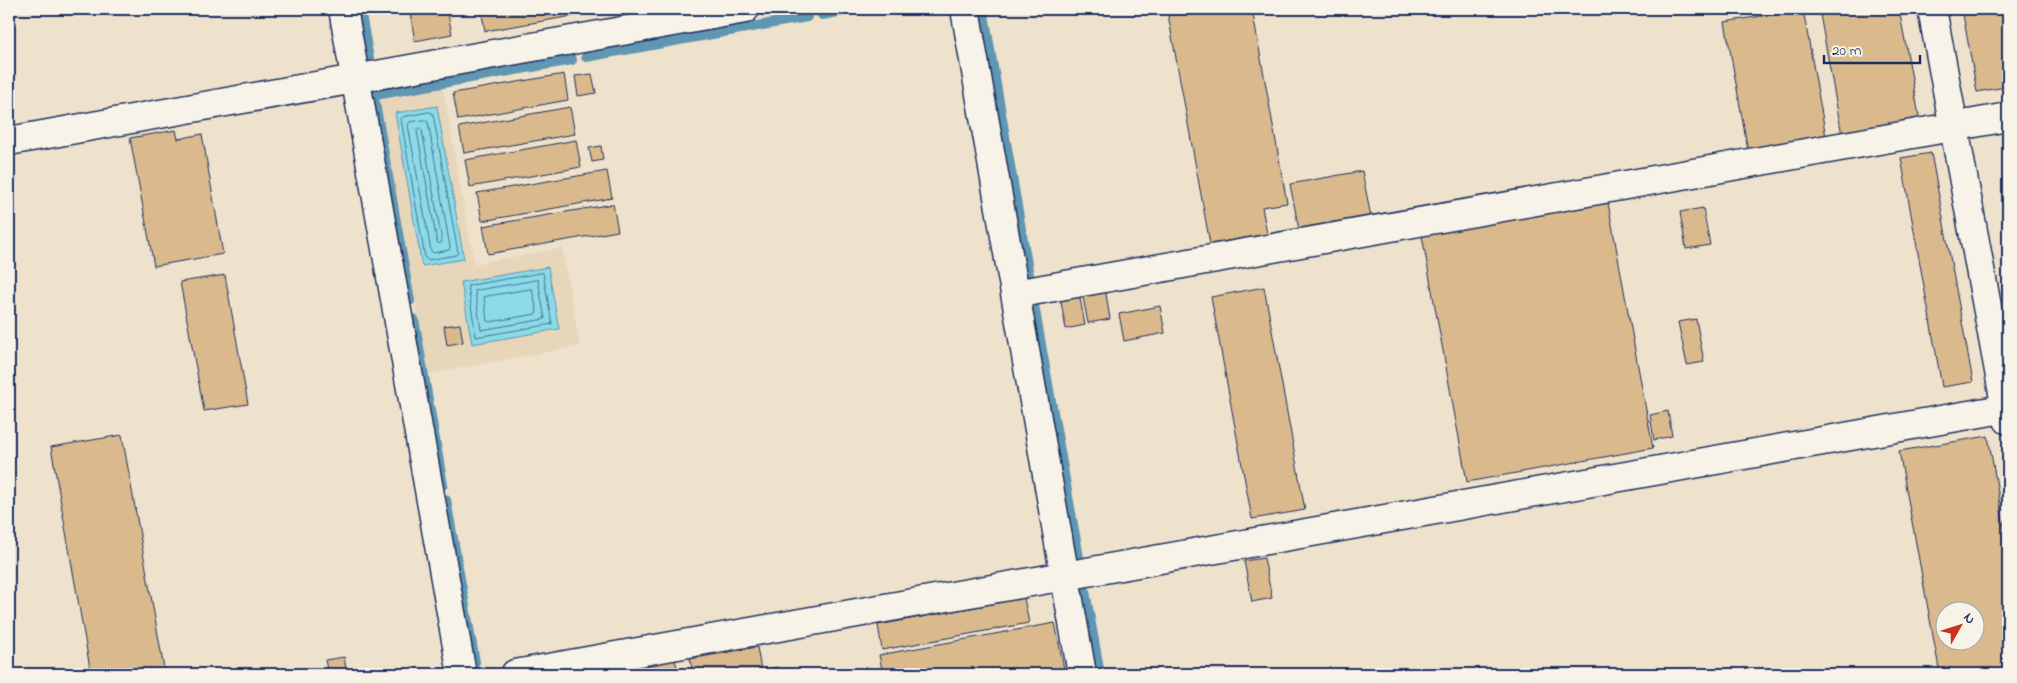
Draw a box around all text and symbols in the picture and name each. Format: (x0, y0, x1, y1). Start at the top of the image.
scale bar (1824, 32, 1921, 64)
text: 20 m (1832, 40, 1862, 62)
north arrow (1934, 600, 1984, 650)
text: N (1958, 608, 1980, 629)

